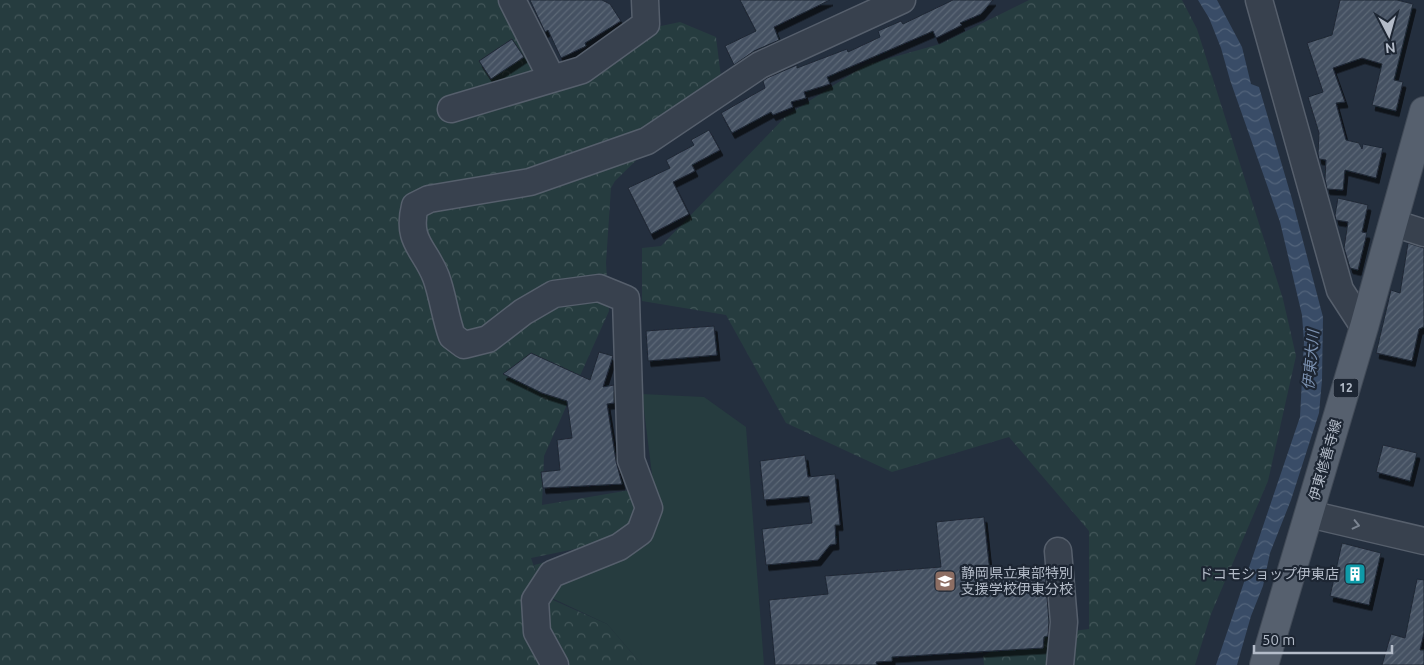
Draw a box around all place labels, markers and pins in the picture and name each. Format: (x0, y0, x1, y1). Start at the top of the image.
building icon: ドコモショップ伊東店 (1343, 562, 1367, 586)
place label: 静岡県立東部特別 支援学校伊東分校 (961, 565, 1073, 597)
place label: ドコモショップ伊東店 (1199, 566, 1339, 582)
school or university icon: 静岡県立東部特別 支援学校伊東分校 (933, 569, 957, 593)

